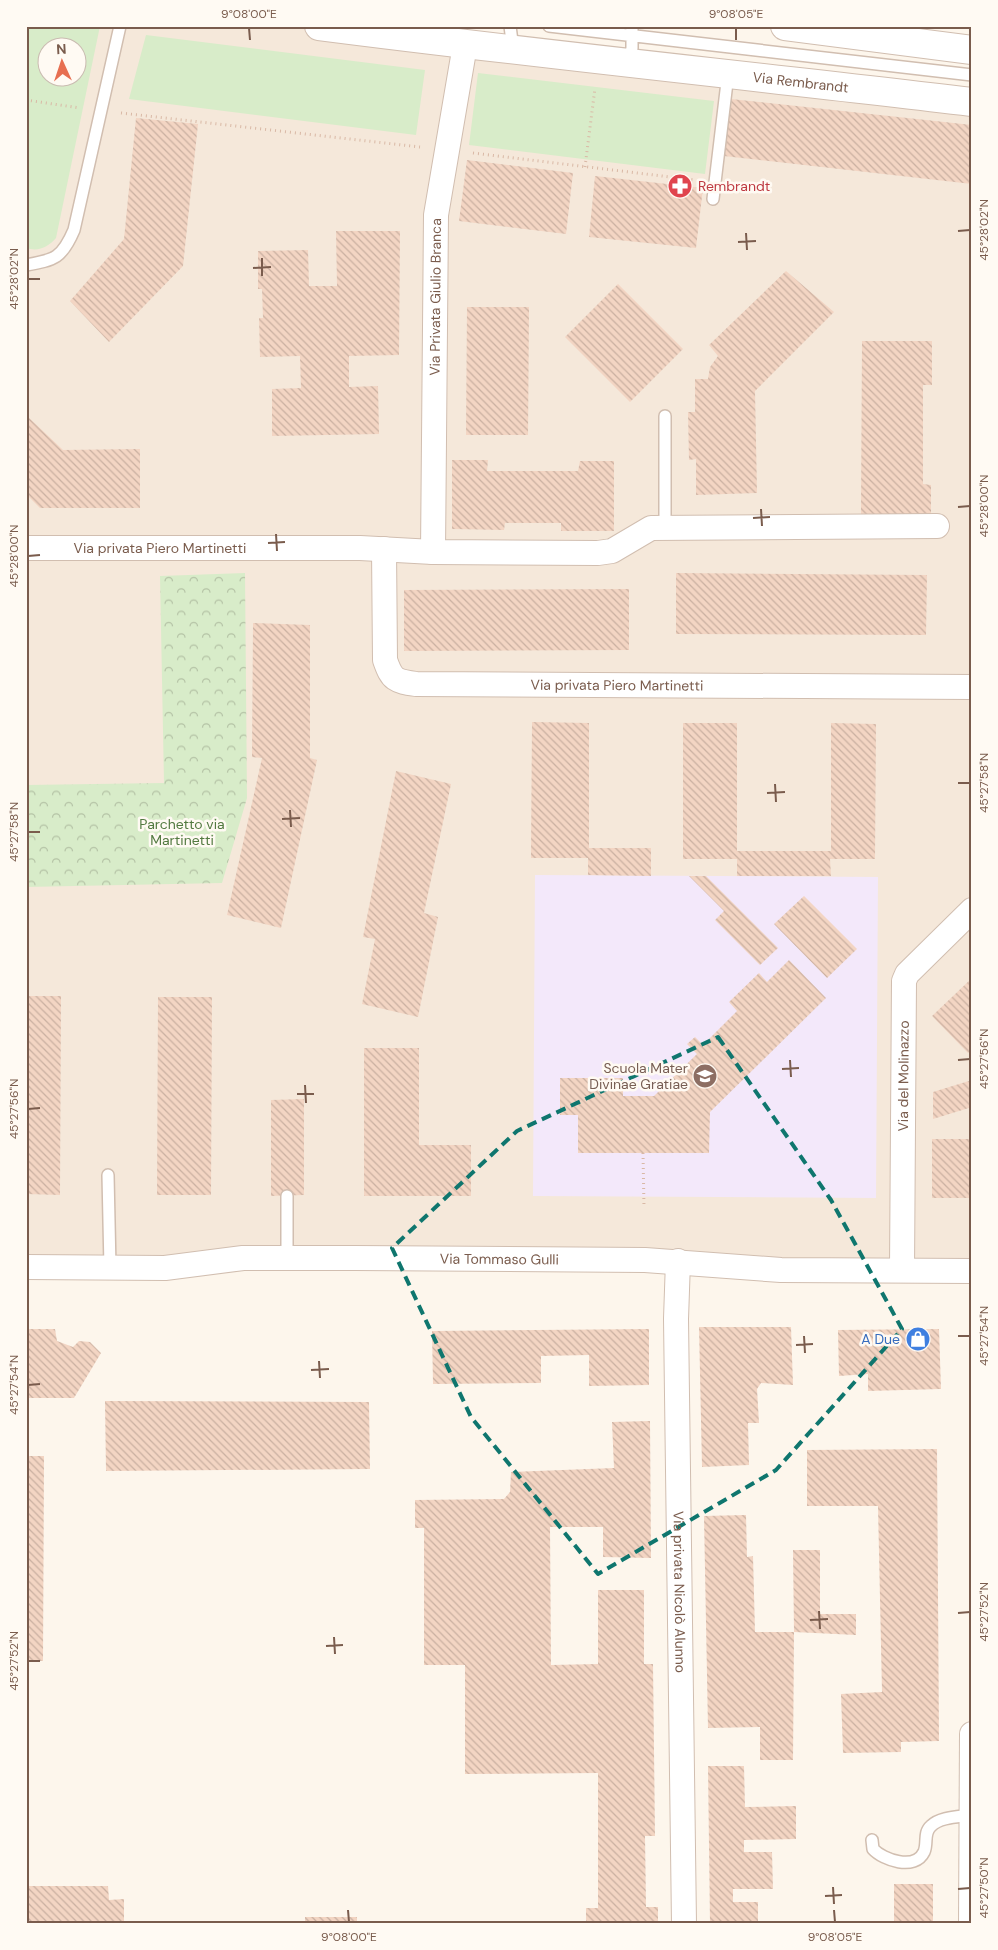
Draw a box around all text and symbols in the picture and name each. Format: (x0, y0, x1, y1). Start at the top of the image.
text: 9°08'00"E (221, 6, 277, 22)
text: 9°08'05"E (709, 6, 764, 22)
north arrow (38, 38, 88, 88)
text: N (56, 40, 67, 58)
street label: Via Rembrandt (752, 68, 850, 97)
pharmacy icon: Rembrandt (667, 173, 693, 199)
place label: Rembrandt (698, 177, 770, 195)
text: 45°28'02"N (976, 199, 992, 261)
street label: Via Privata Giulio Branca (426, 218, 445, 376)
text: 45°28'02"N (6, 248, 22, 310)
text: 45°28'00"N (976, 475, 992, 537)
text: 45°28'00"N (6, 525, 22, 587)
street label: Via privata Piero Martinetti (74, 539, 246, 557)
street label: Via privata Piero Martinetti (531, 676, 703, 695)
text: 45°27'58"N (976, 753, 992, 813)
text: 45°27'58"N (6, 802, 22, 862)
park label: Parchetto via Martinetti (139, 815, 225, 849)
street label: Via del Molinazzo (894, 1020, 913, 1132)
text: 45°27'56"N (976, 1029, 992, 1089)
place label: Scuola Mater Divinae Gratiae (589, 1059, 688, 1093)
school or university icon: Scuola Mater Divinae Gratiae (692, 1063, 718, 1089)
text: 45°27'56"N (6, 1079, 22, 1139)
street label: Via Tommaso Gulli (440, 1250, 559, 1268)
text: 45°27'54"N (976, 1306, 992, 1366)
shop icon: A Due (905, 1326, 931, 1352)
place label: A Due (861, 1330, 900, 1348)
text: 45°27'54"N (6, 1355, 22, 1415)
street label: Via privata Nicolò Alunno (670, 1511, 690, 1673)
text: 45°27'52"N (976, 1582, 992, 1642)
text: 45°27'52"N (6, 1631, 22, 1691)
text: 45°27'50"N (976, 1857, 992, 1919)
text: 9°08'00"E (321, 1929, 377, 1945)
text: 9°08'05"E (808, 1929, 863, 1945)

